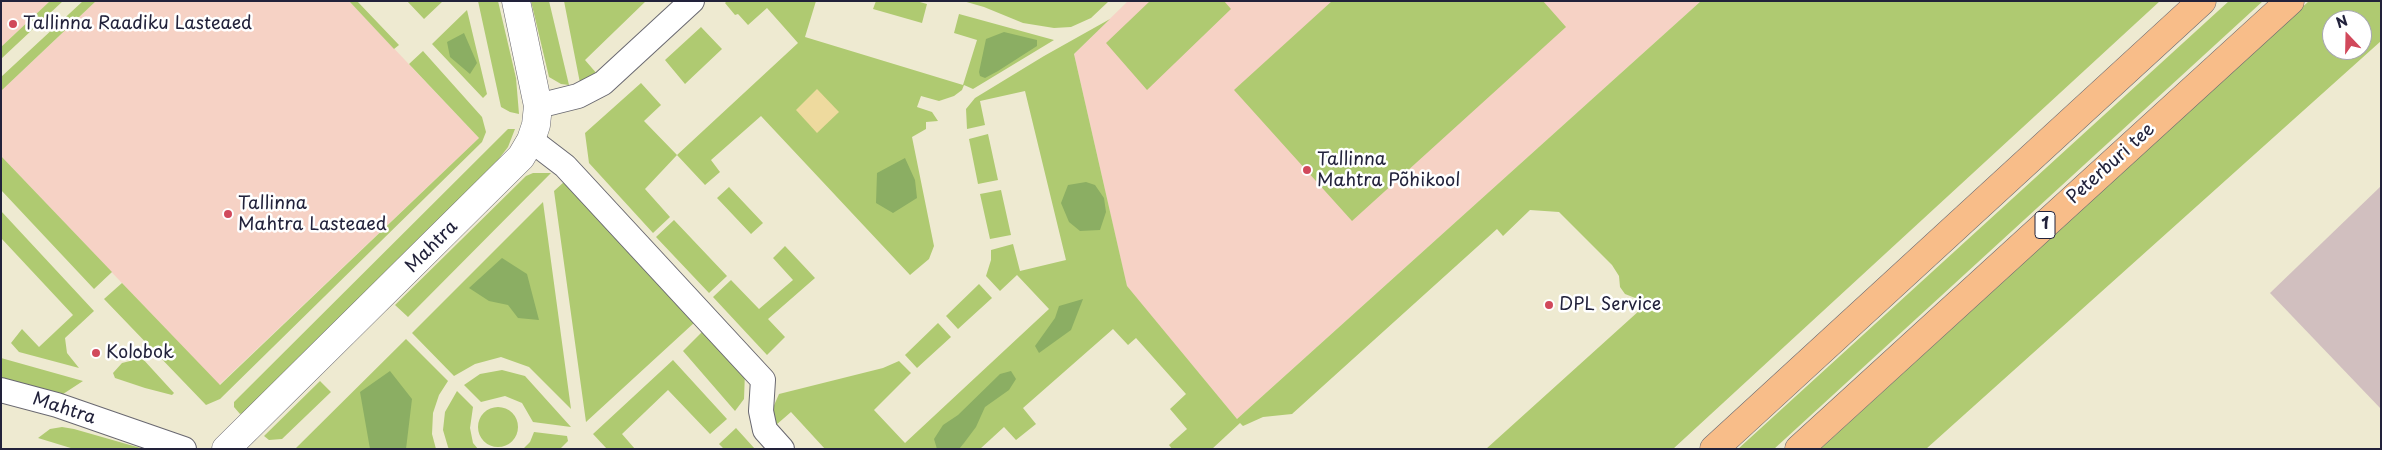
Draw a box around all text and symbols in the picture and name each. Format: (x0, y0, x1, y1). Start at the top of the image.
north arrow (2322, 10, 2372, 60)
text: N (2333, 10, 2351, 33)
place label: Tallinna Raadiku Lasteaed (23, 13, 252, 35)
marker: Tallinna Raadiku Lasteaed (7, 18, 19, 30)
street label: Peterburi tee (2063, 119, 2159, 209)
place label: Tallinna Mahtra Põhikool (1317, 149, 1460, 192)
marker: Tallinna Mahtra Põhikool (1301, 164, 1313, 176)
place label: Tallinna Mahtra Lasteaed (238, 193, 387, 235)
marker: Tallinna Mahtra Lasteaed (222, 208, 234, 220)
road number: 1 (2035, 212, 2055, 238)
street label: Mahtra (401, 216, 463, 278)
place label: DPL Service (1559, 294, 1661, 316)
marker: DPL Service (1543, 299, 1555, 311)
place label: Kolobok (106, 342, 174, 364)
marker: Kolobok (90, 347, 102, 359)
street label: Mahtra (30, 389, 98, 429)

